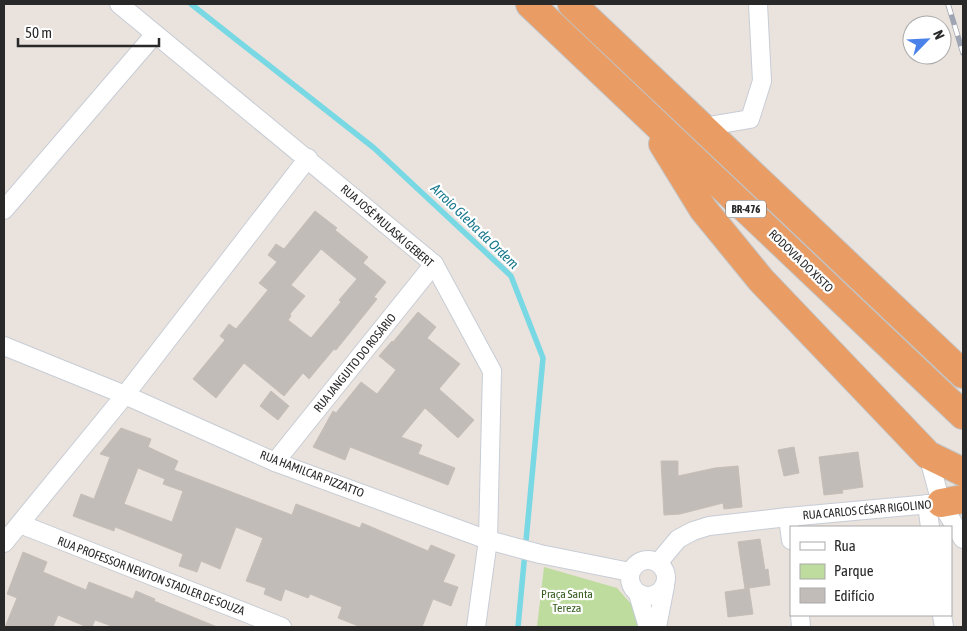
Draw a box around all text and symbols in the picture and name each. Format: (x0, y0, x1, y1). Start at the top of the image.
scale bar (18, 15, 159, 47)
north arrow (902, 15, 952, 65)
text: 50 m (25, 24, 52, 41)
text: N (930, 28, 948, 42)
water label: Arroio Gleba da Ordem (427, 179, 522, 272)
street label: RUA JOSÉ MULASKI GEBERT (338, 182, 437, 270)
road number: BR-476 (726, 200, 766, 218)
street label: RODOVIA DO XISTO (766, 227, 836, 295)
street label: RUA JANGUITO DO ROSÁRIO (311, 311, 399, 415)
street label: RUA HAMILCAR PIZZATTO (258, 448, 366, 500)
street label: RUA CARLOS CÉSAR RIGOLINO (802, 497, 932, 523)
legend (790, 526, 952, 616)
street label: RUA PROFESSOR NEWTON STADLER DE SOUZA (55, 534, 247, 618)
text: Rua (834, 537, 856, 554)
text: Parque (834, 562, 874, 579)
park label: Praça Santa Tereza (541, 587, 593, 615)
text: Edifício (834, 587, 875, 604)

